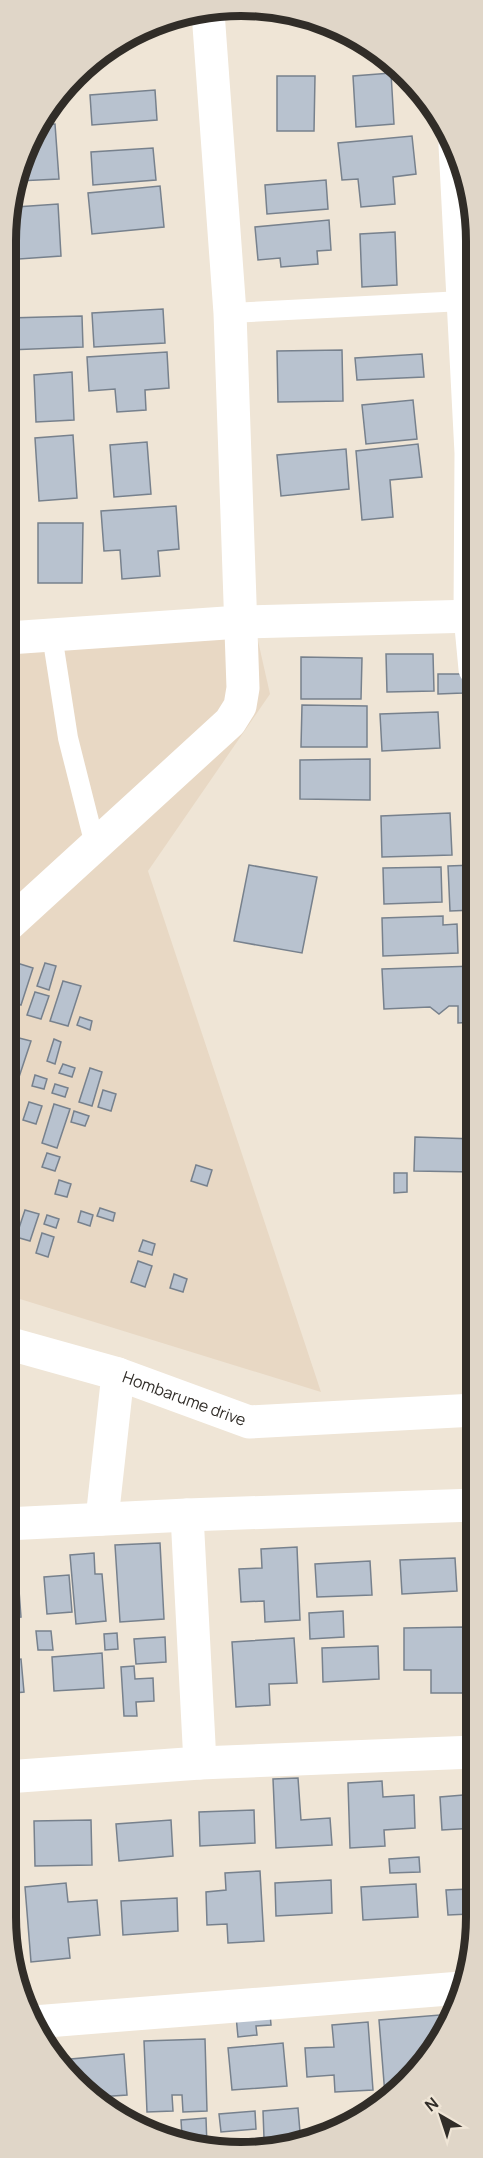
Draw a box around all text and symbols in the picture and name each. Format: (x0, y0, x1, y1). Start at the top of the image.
street label: Hombarume drive (120, 1366, 249, 1431)
north arrow (411, 2086, 471, 2146)
text: N (420, 2092, 443, 2117)

